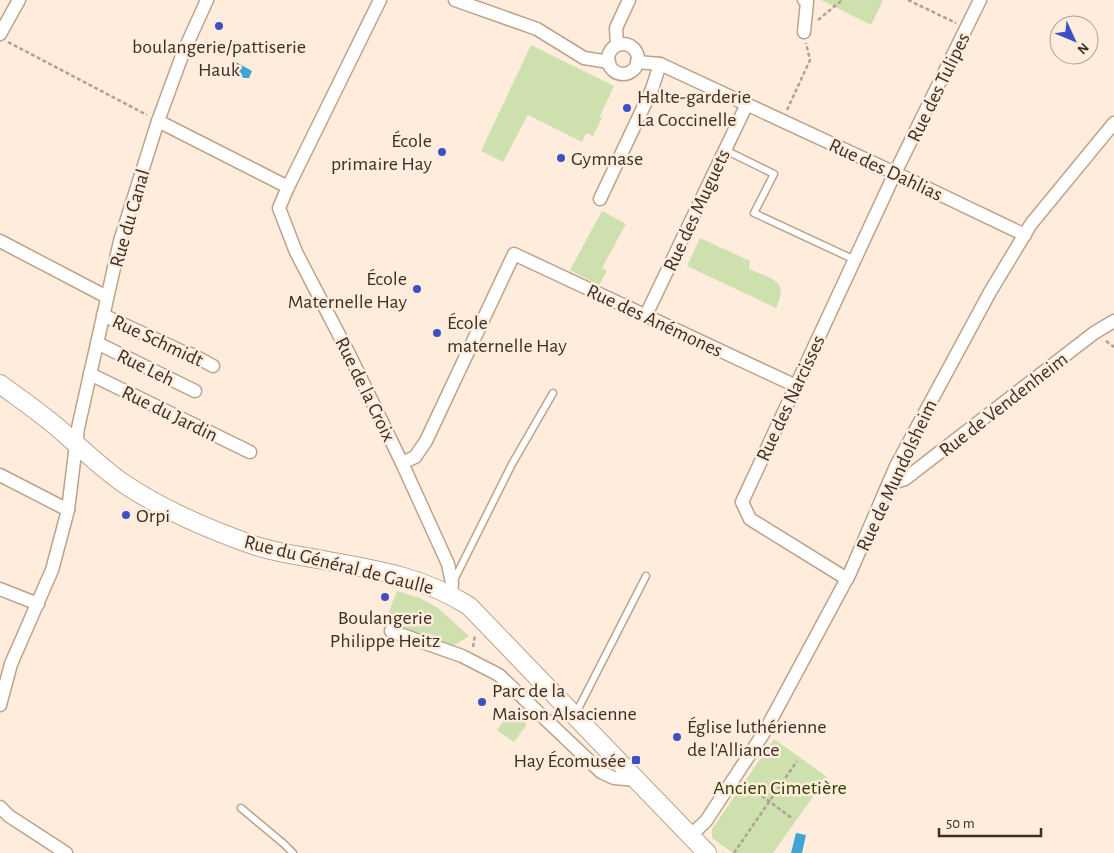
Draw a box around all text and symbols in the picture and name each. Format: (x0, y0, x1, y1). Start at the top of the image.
north arrow (1049, 15, 1099, 65)
marker: boulangerie/pattiserie Hauk (213, 20, 225, 32)
street label: Rue des Tulipes (904, 30, 974, 145)
place label: boulangerie/pattiserie Hauk (132, 37, 306, 80)
text: N (1074, 40, 1091, 57)
place label: Halte-garderie La Coccinelle (637, 87, 751, 130)
marker: Halte-garderie La Coccinelle (621, 102, 633, 114)
place label: École primaire Hay (331, 130, 432, 174)
street label: Rue des Dahlias (826, 135, 945, 205)
marker: École primaire Hay (436, 146, 448, 158)
street label: Rue des Muguets (660, 146, 734, 275)
place label: Gymnase (571, 149, 643, 169)
marker: Gymnase (555, 152, 567, 164)
street label: Rue du Canal (106, 167, 154, 270)
place label: École Maternelle Hay (288, 268, 407, 312)
street label: Rue des Anémones (584, 281, 725, 361)
marker: École Maternelle Hay (411, 283, 423, 295)
street label: Rue Schmidt (109, 311, 207, 371)
place label: École maternelle Hay (447, 312, 567, 356)
marker: École maternelle Hay (431, 327, 443, 339)
street label: Rue des Narcisses (753, 332, 829, 464)
street label: Rue de la Croix (331, 334, 399, 445)
street label: Rue Leh (114, 346, 177, 390)
street label: Rue de Vendenheim (936, 349, 1071, 461)
street label: Rue du Jardin (118, 382, 221, 446)
street label: Rue de Mundolsheim (853, 396, 941, 554)
place label: Orpi (136, 506, 170, 526)
marker: Orpi (120, 509, 132, 521)
street label: Rue du Général de Gaulle (242, 532, 436, 598)
marker: Boulangerie Philippe Heitz (379, 591, 391, 603)
place label: Boulangerie Philippe Heitz (330, 608, 440, 651)
place label: Parc de la Maison Alsacienne (492, 681, 637, 724)
marker: Parc de la Maison Alsacienne (476, 696, 488, 708)
place label: Église luthérienne de l'Alliance (687, 716, 827, 760)
marker: Église luthérienne de l'Alliance (671, 731, 683, 743)
place label: Hay Écomusée (513, 750, 626, 771)
marker: Hay Écomusée (630, 754, 642, 766)
park label: Ancien Cimetière (713, 778, 847, 798)
scale bar (939, 806, 1042, 838)
text: 50 m (946, 816, 975, 831)

